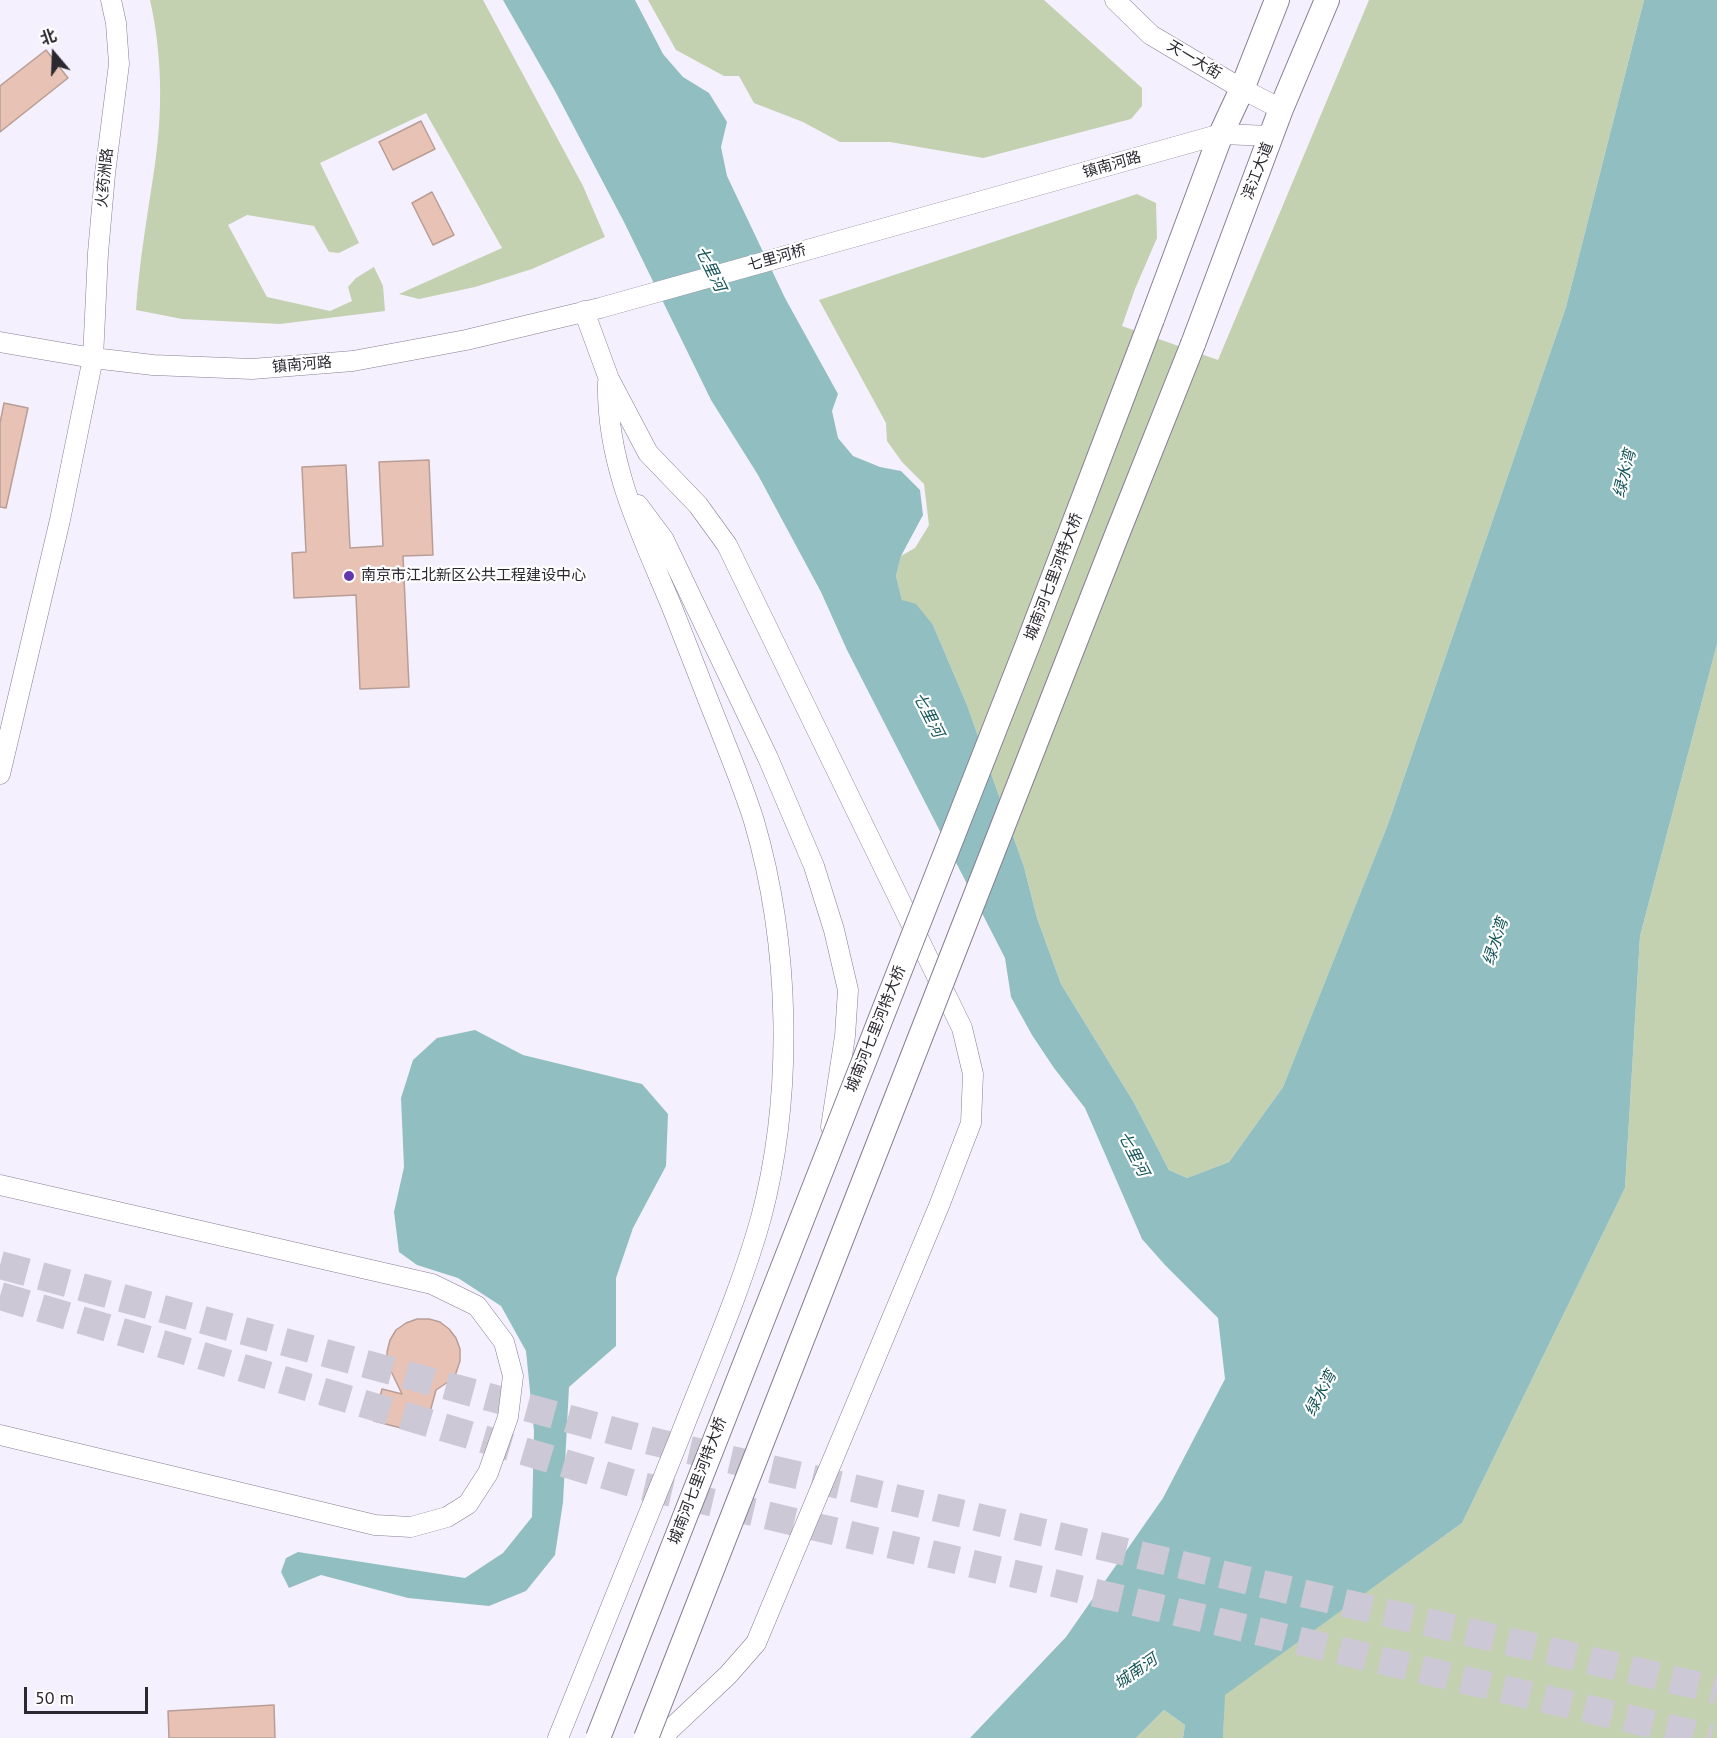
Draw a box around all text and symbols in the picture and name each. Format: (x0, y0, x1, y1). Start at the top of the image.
north arrow (24, 24, 84, 84)
text: 北 (37, 25, 59, 49)
street label: 天一大街 (1164, 37, 1224, 83)
street label: 滨江大道 (1239, 140, 1277, 202)
street label: 火药洲路 (93, 147, 117, 209)
street label: 镇南河路 (1081, 148, 1143, 182)
street label: 七里河桥 (746, 241, 808, 275)
water label: 七里河 (691, 243, 729, 295)
street label: 镇南河路 (271, 353, 333, 377)
water label: 绿水湾 (1610, 448, 1640, 500)
street label: 城南河七里河特大桥 (1021, 511, 1087, 643)
place label: 南京市江北新区公共工程建设中心 (361, 567, 586, 585)
marker: 南京市江北新区公共工程建设中心 (342, 569, 356, 583)
water label: 七里河 (909, 689, 947, 741)
water label: 绿水湾 (1479, 916, 1513, 968)
street label: 城南河七里河特大桥 (842, 963, 910, 1095)
water label: 七里河 (1114, 1128, 1152, 1180)
water label: 绿水湾 (1301, 1368, 1341, 1420)
street label: 城南河七里河特大桥 (665, 1415, 731, 1547)
water label: 城南河 (1111, 1650, 1161, 1694)
scale bar (27, 1675, 152, 1713)
text: 50 m (35, 1686, 74, 1709)

